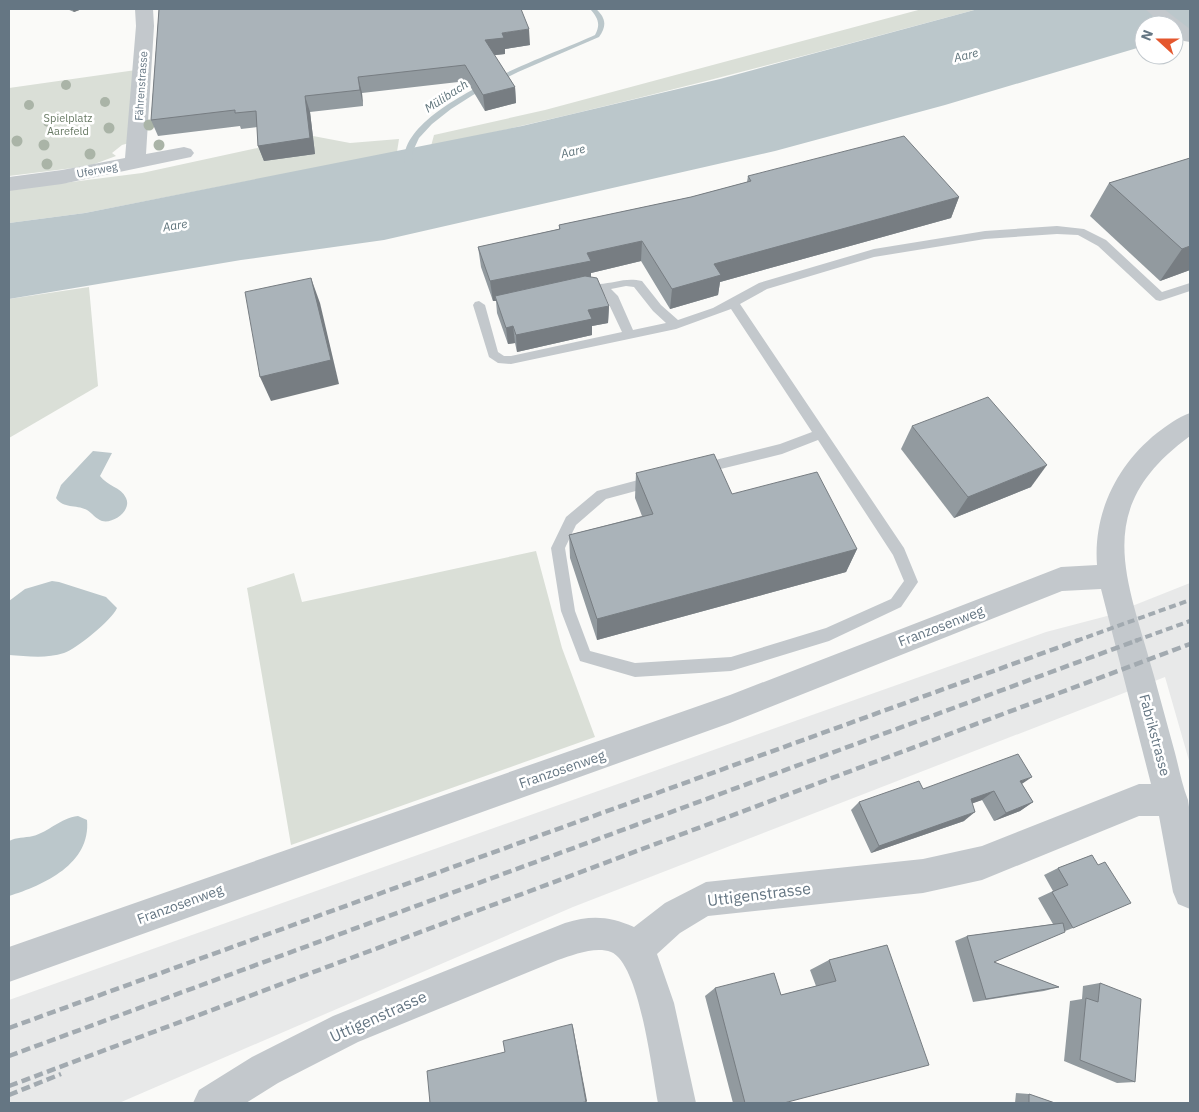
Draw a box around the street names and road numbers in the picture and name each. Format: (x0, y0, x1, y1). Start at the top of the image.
street label: Fährenstrasse (132, 51, 150, 121)
street label: Uferweg (75, 159, 119, 181)
street label: Franzosenweg (896, 601, 987, 651)
street label: Fabrikstrasse (1135, 692, 1175, 778)
street label: Franzosenweg (516, 746, 608, 792)
street label: Uttigenstrasse (706, 878, 812, 910)
street label: Franzosenweg (134, 880, 226, 928)
street label: Uttigenstrasse (326, 986, 430, 1046)

